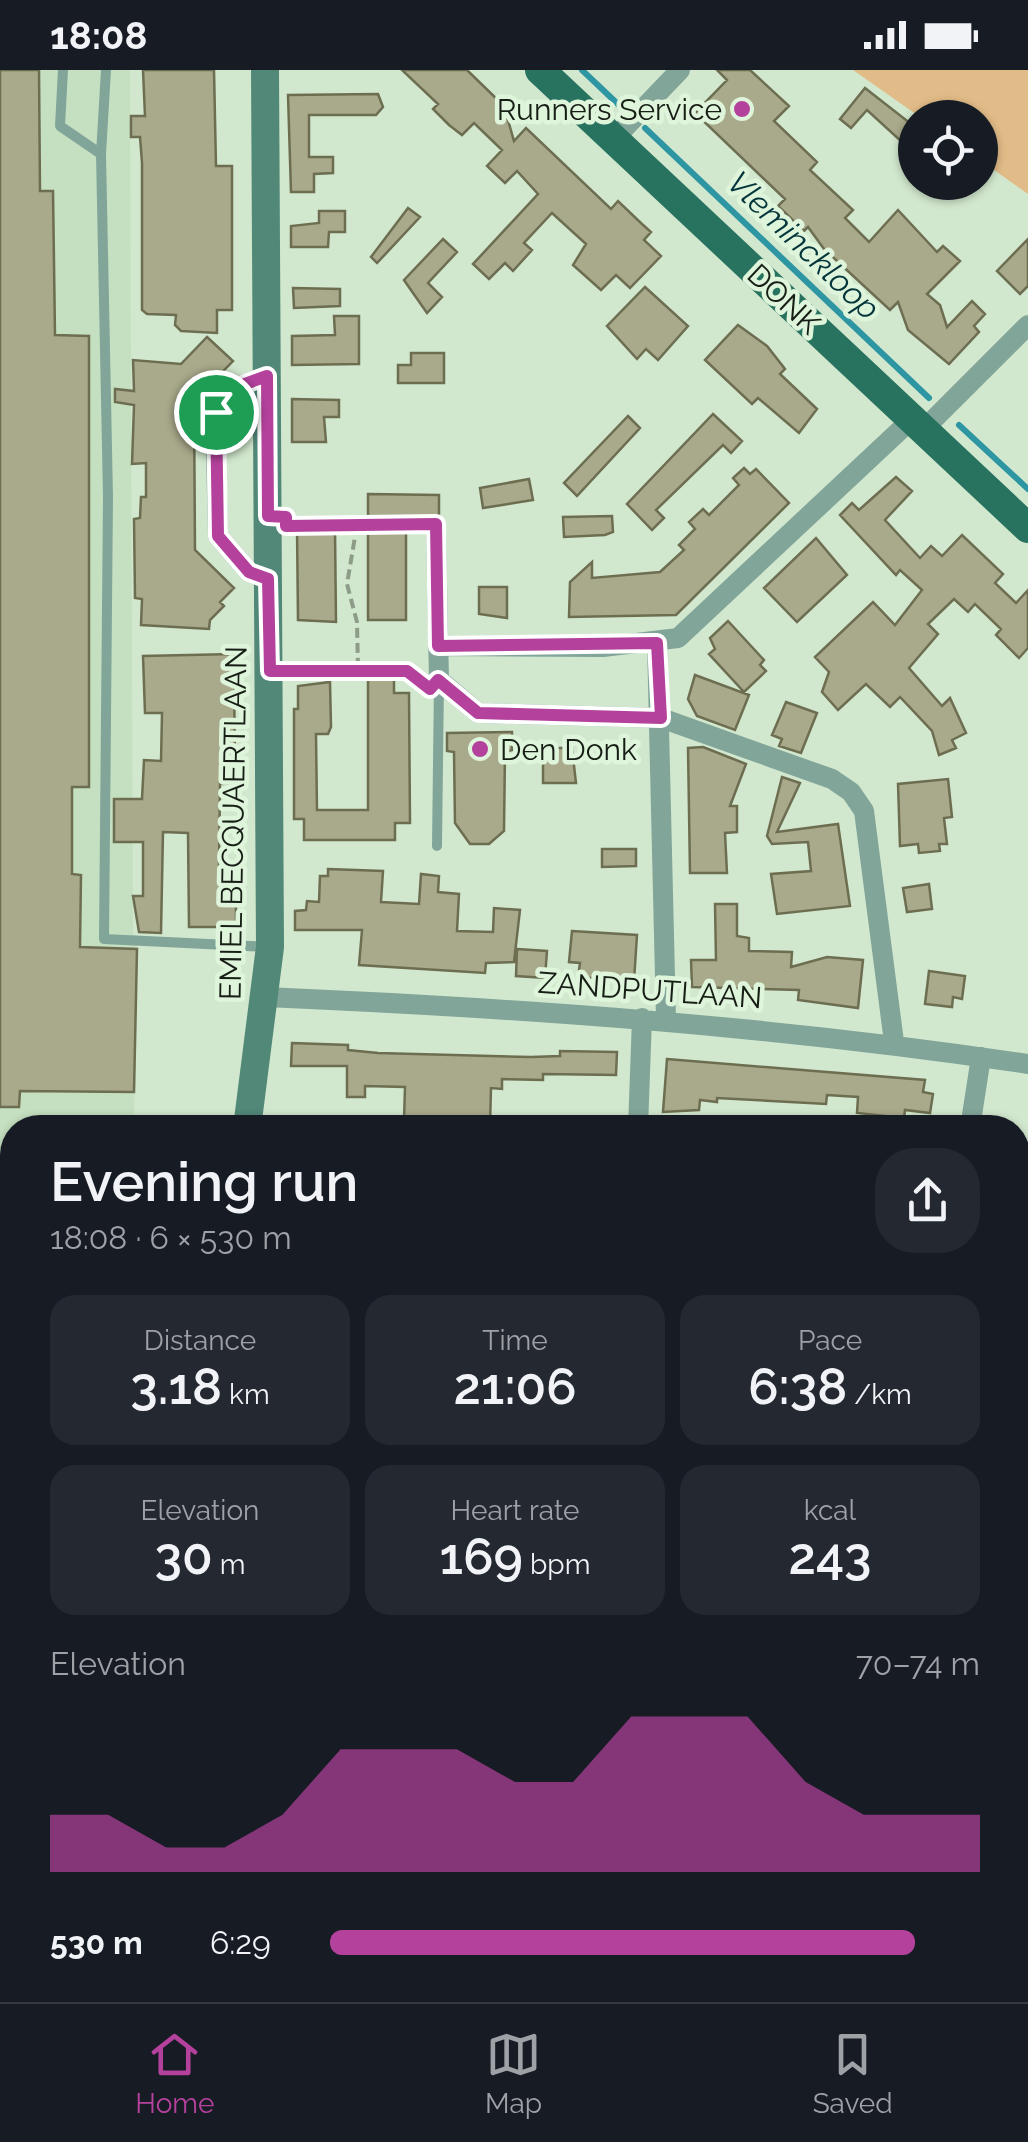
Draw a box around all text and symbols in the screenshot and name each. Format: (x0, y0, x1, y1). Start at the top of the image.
text: 18:08 (50, 13, 147, 58)
place label: Runners Service (497, 92, 722, 127)
marker: Runners Service (731, 98, 753, 120)
map controls (898, 100, 998, 200)
button: locate (898, 100, 998, 200)
water label: Vleminckloop (720, 163, 888, 327)
street label: DONK (740, 257, 828, 342)
pin (174, 370, 259, 455)
icon: arrive (189, 385, 244, 440)
street label: EMIEL BECQUAERTLAAN (212, 646, 254, 1000)
place label: Den Donk (500, 732, 637, 767)
marker: Den Donk (469, 738, 491, 760)
street label: ZANDPUTLAAN (537, 965, 763, 1015)
button: share (875, 1148, 980, 1253)
text: Evening run (50, 1149, 358, 1214)
text: 18:08 · 6 × 530 m (50, 1219, 292, 1256)
text: Distance (144, 1324, 256, 1357)
text: Time (482, 1324, 548, 1357)
text: Pace (798, 1324, 862, 1357)
text: 3.18 (130, 1357, 222, 1416)
text: 21:06 (453, 1357, 577, 1416)
text: 6:38 (748, 1357, 847, 1416)
text: km (222, 1378, 270, 1411)
text: /km (847, 1378, 912, 1411)
text: Elevation (141, 1494, 259, 1527)
text: Heart rate (451, 1494, 579, 1527)
text: kcal (804, 1494, 856, 1527)
text: 30 (154, 1527, 213, 1586)
text: 169 (440, 1527, 523, 1586)
text: 243 (788, 1527, 872, 1586)
text: m (213, 1548, 246, 1581)
text: bpm (523, 1548, 590, 1581)
text: Elevation (50, 1645, 186, 1682)
text: 70–74 m (856, 1645, 980, 1682)
text: 530 m (50, 1924, 143, 1961)
text: 6:29 (210, 1924, 271, 1961)
tab: Home (135, 2027, 215, 2120)
tab: Map (485, 2027, 542, 2120)
tab: Saved (813, 2027, 893, 2120)

